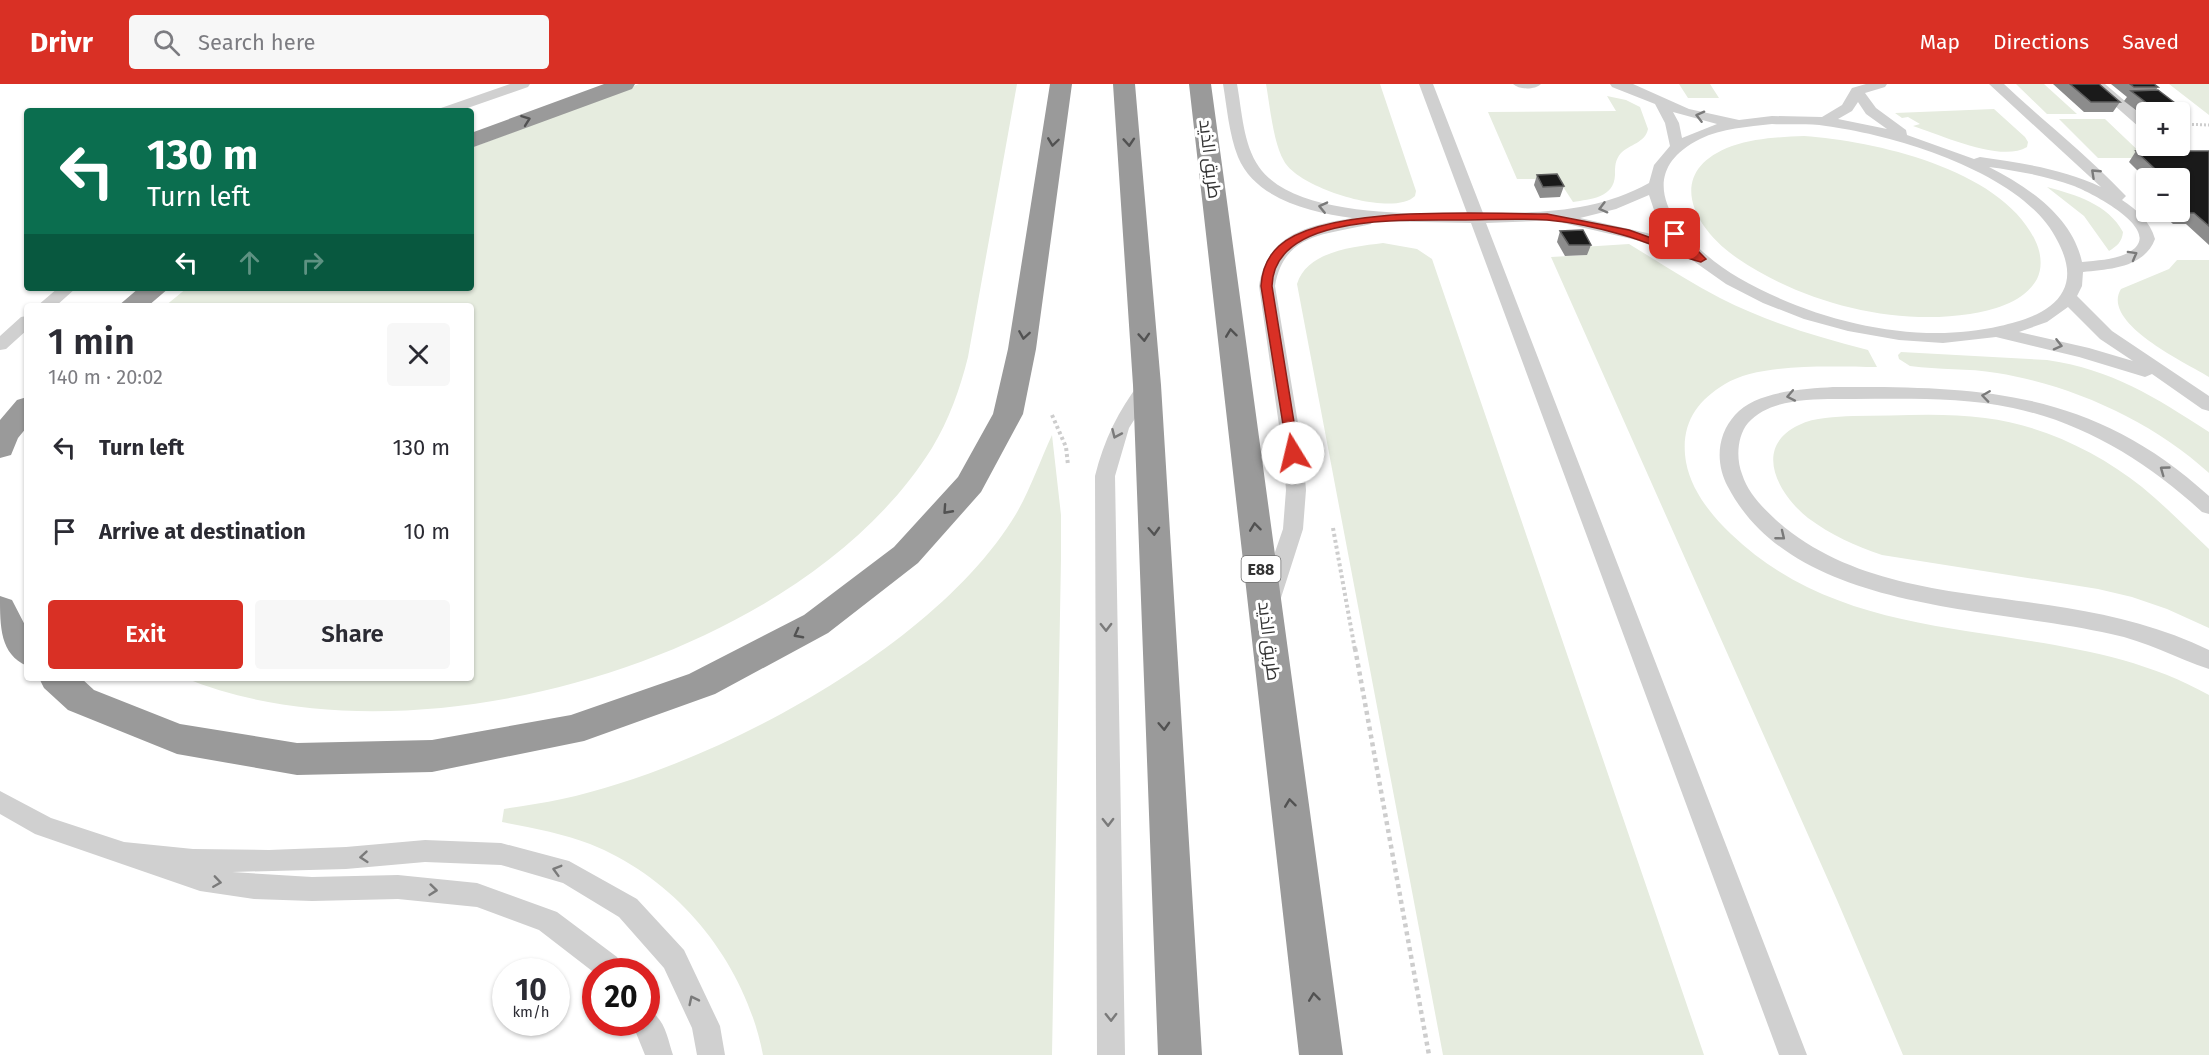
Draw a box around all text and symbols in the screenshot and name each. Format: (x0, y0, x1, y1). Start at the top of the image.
search box (129, 15, 549, 69)
text: Drivr (30, 26, 93, 59)
icon: search (150, 26, 183, 59)
text: Search here (198, 29, 315, 56)
text: Map (1920, 29, 1960, 55)
text: Directions (1993, 29, 2089, 55)
text: Saved (2122, 29, 2179, 55)
map controls (2136, 102, 2190, 222)
button: + (2136, 102, 2190, 156)
one-way arrow (1695, 110, 1705, 123)
one-way arrow (520, 115, 531, 128)
street label: طريق الذيد (1193, 118, 1226, 200)
text: 130 m (147, 130, 258, 180)
icon: left (48, 132, 126, 210)
one-way arrow (1047, 137, 1059, 147)
one-way arrow (1122, 138, 1135, 147)
button: − (2136, 168, 2190, 222)
one-way arrow (2092, 169, 2102, 180)
text: Turn left (147, 181, 250, 213)
one-way arrow (1318, 201, 1328, 214)
one-way arrow (1598, 201, 1609, 213)
pin (1649, 208, 1700, 259)
icon: arrive (1658, 217, 1691, 250)
icon: left (170, 246, 203, 279)
icon: ahead (233, 246, 266, 279)
icon: right (296, 246, 329, 279)
one-way arrow (2127, 251, 2137, 262)
text: 1 min (48, 320, 135, 364)
button: close (387, 323, 450, 386)
one-way arrow (1226, 328, 1238, 338)
one-way arrow (1019, 330, 1031, 339)
one-way arrow (1137, 332, 1150, 341)
one-way arrow (2052, 338, 2063, 350)
text: 140 m · 20:02 (48, 365, 163, 389)
one-way arrow (1787, 389, 1797, 402)
one-way arrow (1981, 391, 1990, 403)
position arrow (1261, 421, 1325, 485)
one-way arrow (1112, 428, 1124, 439)
icon: left (48, 431, 81, 464)
text: Turn left (99, 434, 184, 461)
text: 130 m (393, 434, 450, 461)
one-way arrow (2160, 466, 2171, 477)
one-way arrow (943, 503, 954, 513)
icon: arrive (48, 515, 81, 548)
text: Arrive at destination (99, 518, 306, 545)
text: 10 m (404, 518, 450, 545)
one-way arrow (1250, 522, 1262, 531)
one-way arrow (1148, 527, 1161, 536)
one-way arrow (1775, 529, 1786, 540)
road number: E88 (1242, 556, 1280, 582)
button: Exit (48, 600, 243, 669)
button: Share (255, 600, 450, 669)
street label: طريق الذيد (1252, 600, 1285, 682)
one-way arrow (1100, 623, 1112, 632)
one-way arrow (793, 626, 804, 638)
one-way arrow (1157, 722, 1170, 731)
one-way arrow (1284, 799, 1296, 808)
one-way arrow (1102, 818, 1114, 827)
one-way arrow (360, 850, 369, 863)
one-way arrow (552, 865, 563, 877)
one-way arrow (213, 875, 222, 887)
one-way arrow (428, 883, 437, 896)
speed limit sign: 20 (582, 958, 660, 1036)
text: 10 (515, 972, 547, 1008)
one-way arrow (1308, 992, 1320, 1002)
one-way arrow (689, 995, 701, 1006)
text: km/h (512, 1003, 550, 1021)
one-way arrow (1105, 1013, 1117, 1022)

